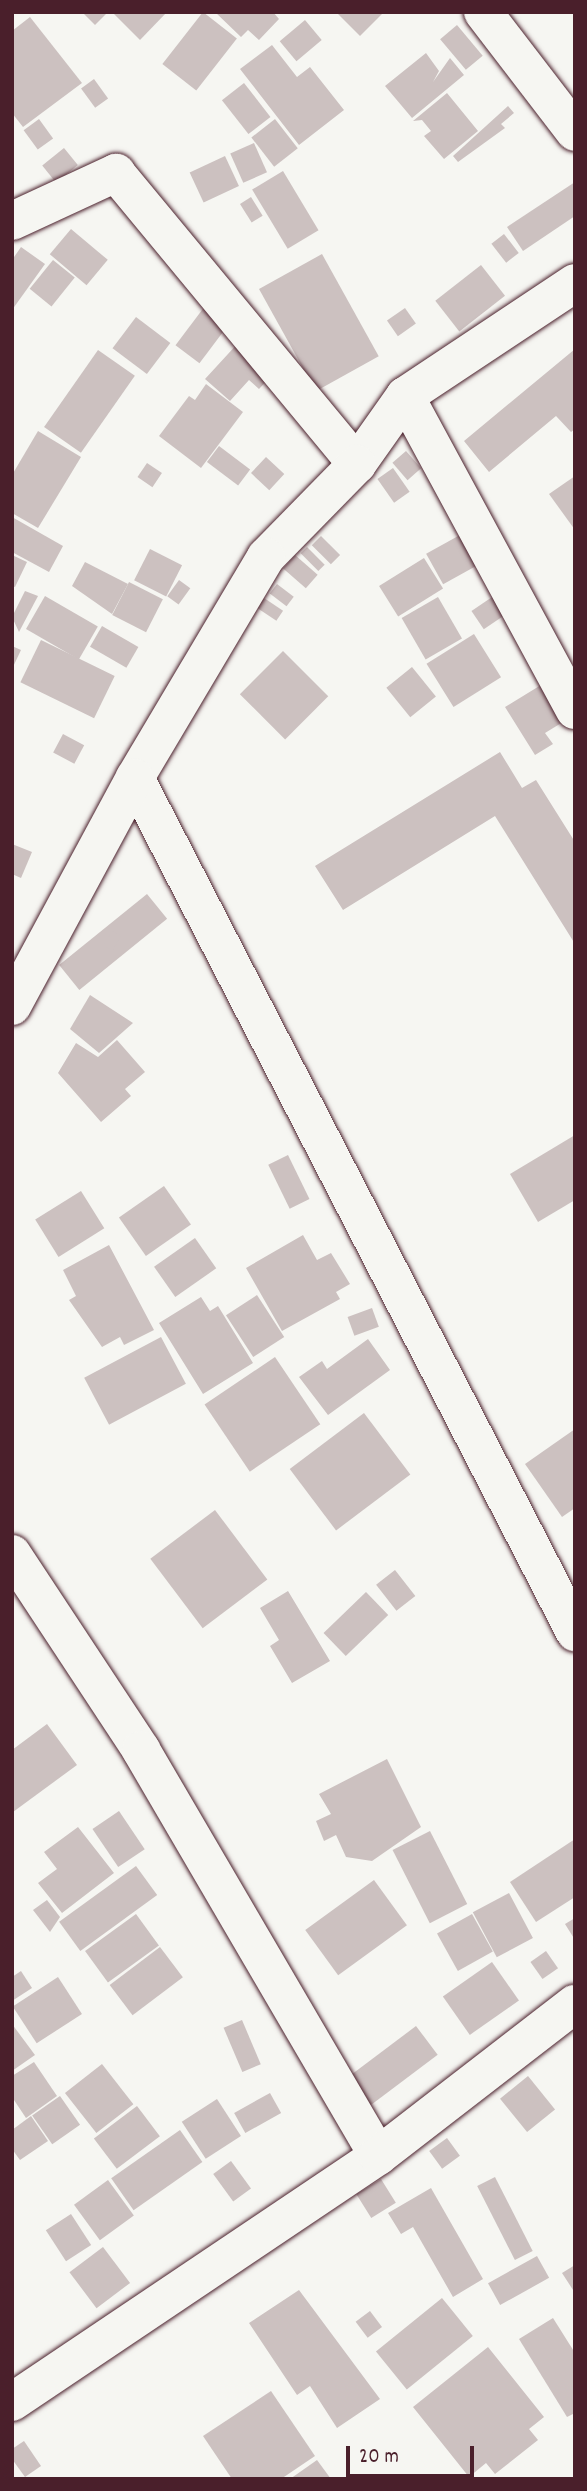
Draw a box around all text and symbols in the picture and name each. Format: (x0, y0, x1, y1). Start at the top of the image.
scale bar (349, 2432, 477, 2476)
text: 20 m (359, 2443, 399, 2473)

